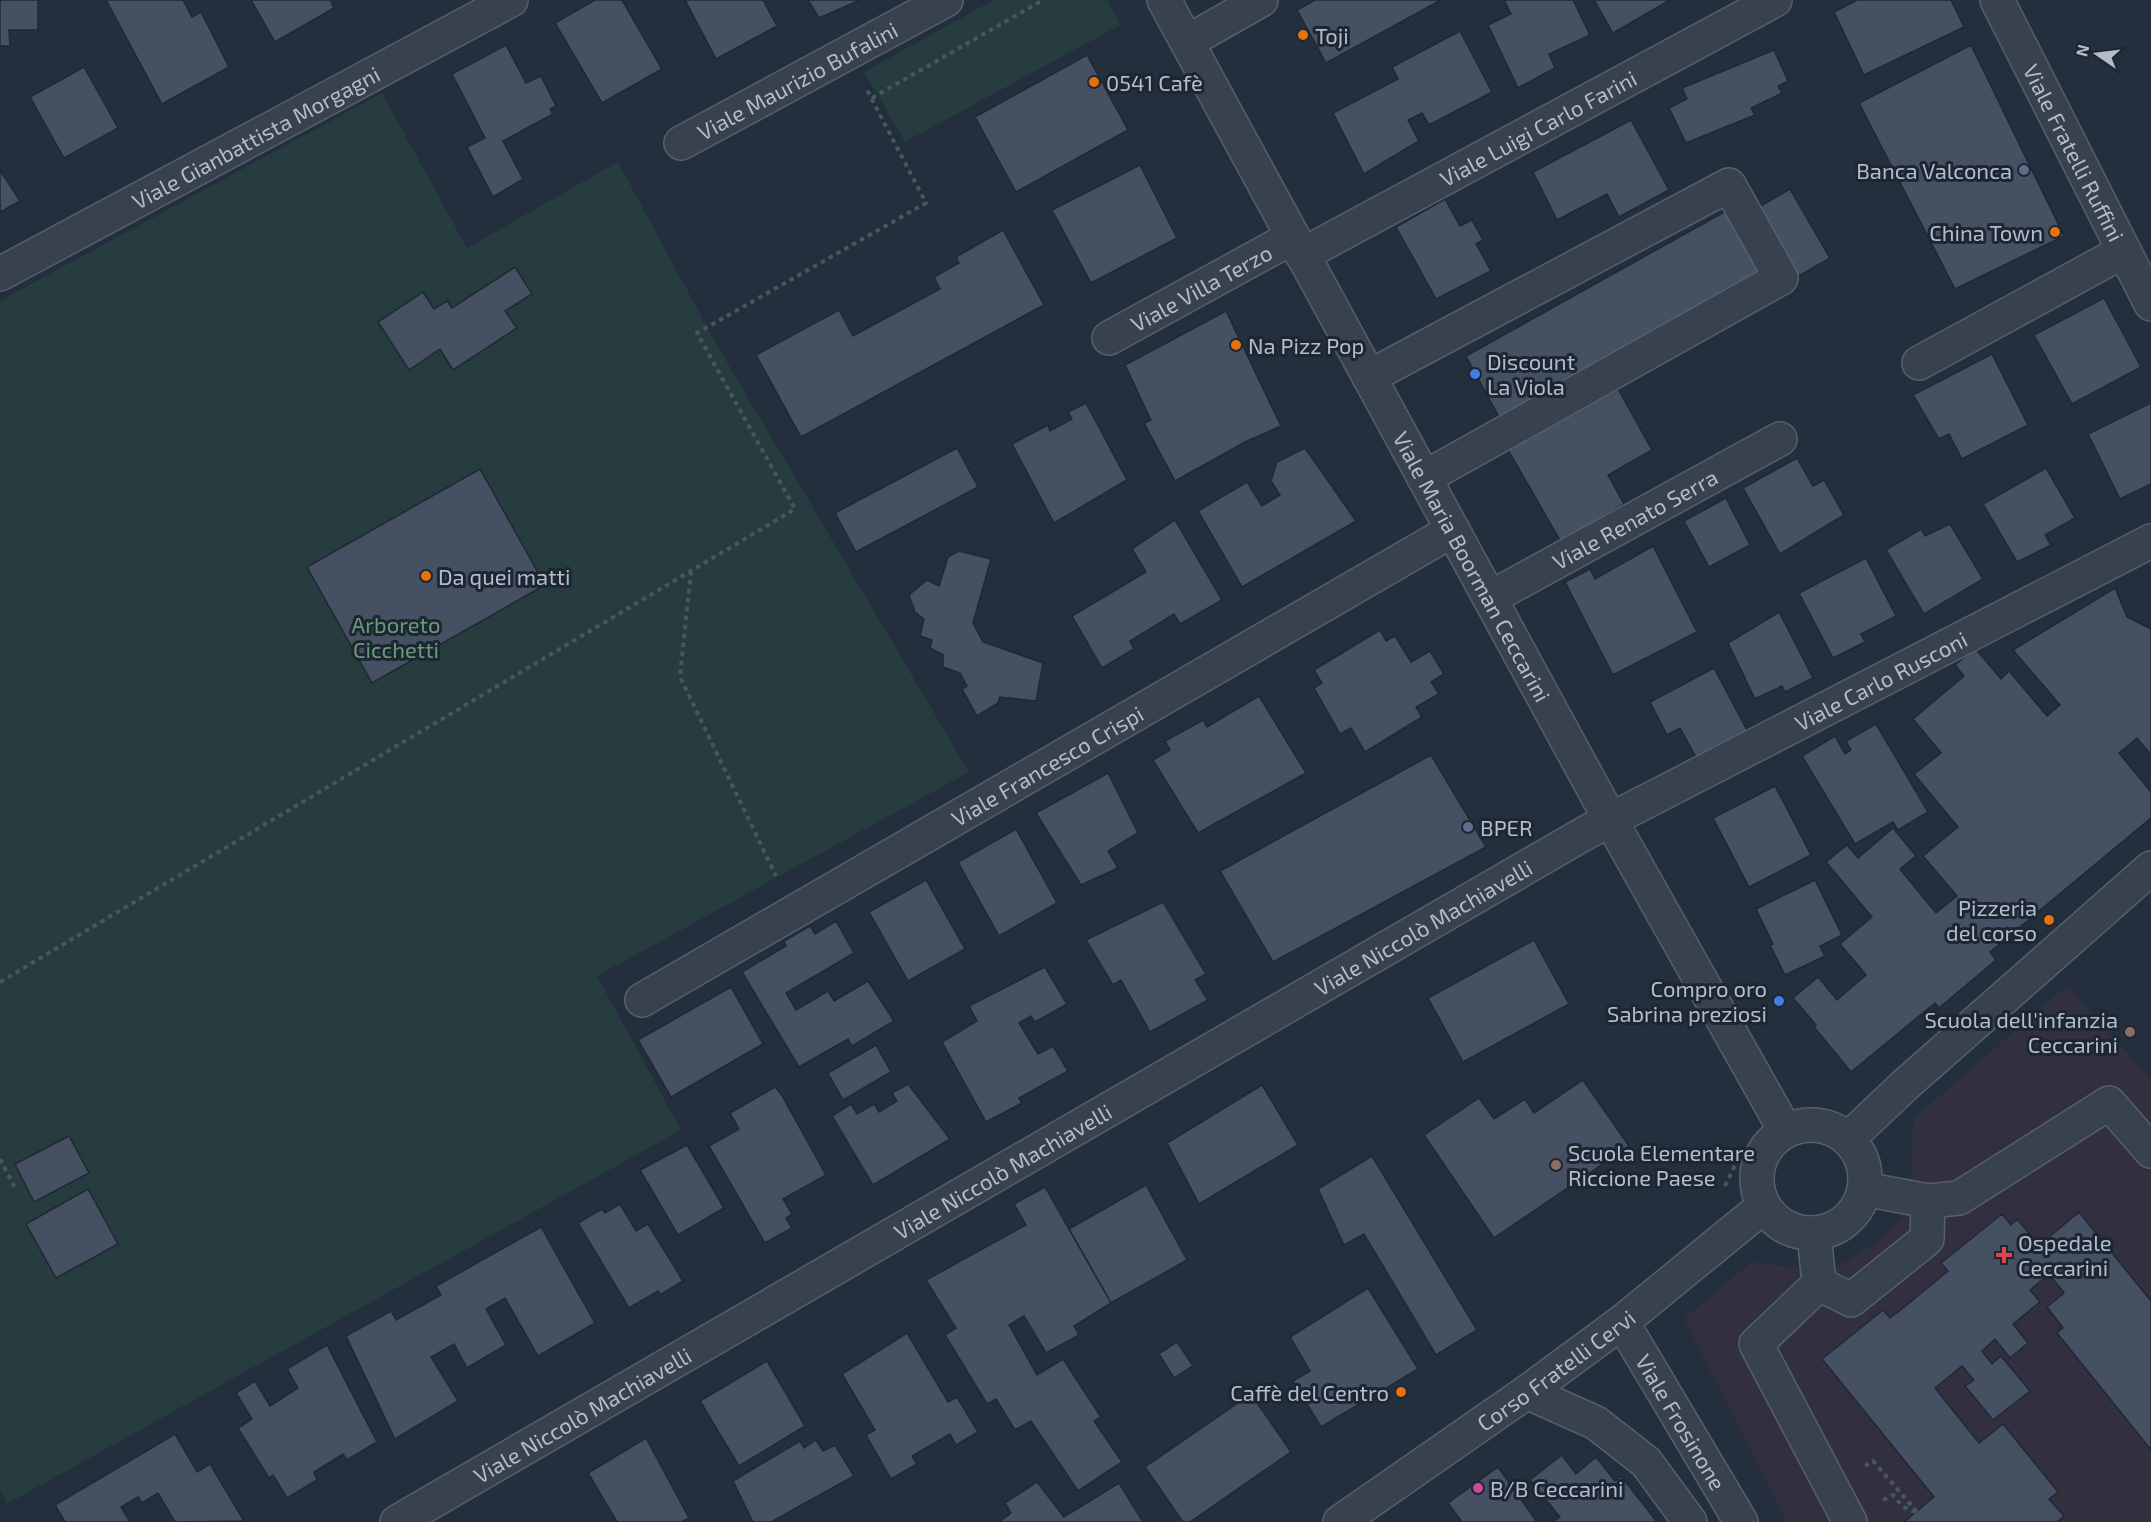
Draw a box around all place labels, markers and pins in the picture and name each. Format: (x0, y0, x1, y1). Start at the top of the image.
place label: Toji (1315, 22, 1349, 49)
marker: Toji (1296, 28, 1310, 42)
place label: 0541 Cafè (1106, 69, 1203, 95)
marker: 0541 Cafè (1087, 75, 1101, 89)
place label: Banca Valconca (1856, 157, 2012, 183)
marker: Banca Valconca (2017, 163, 2031, 177)
place label: China Town (1929, 219, 2043, 245)
marker: China Town (2048, 225, 2062, 239)
place label: Na Pizz Pop (1248, 332, 1364, 358)
marker: Na Pizz Pop (1229, 338, 1243, 352)
place label: Discount La Viola (1487, 348, 1575, 399)
marker: Discount La Viola (1468, 367, 1482, 381)
place label: Da quei matti (438, 563, 570, 589)
marker: Da quei matti (419, 569, 433, 583)
place label: BPER (1480, 814, 1533, 840)
marker: BPER (1461, 820, 1475, 834)
place label: Pizzeria del corso (1946, 894, 2037, 945)
marker: Pizzeria del corso (2042, 913, 2056, 927)
place label: Compro oro Sabrina preziosi (1607, 975, 1767, 1026)
marker: Compro oro Sabrina preziosi (1772, 994, 1786, 1008)
place label: Scuola dell'infanzia Ceccarini (1924, 1006, 2118, 1057)
marker: Scuola dell'infanzia Ceccarini (2123, 1025, 2137, 1039)
place label: Scuola Elementare Riccione Paese (1568, 1139, 1755, 1190)
marker: Scuola Elementare Riccione Paese (1549, 1158, 1563, 1172)
place label: Ospedale Ceccarini (2018, 1229, 2111, 1280)
marker: Ospedale Ceccarini (1995, 1246, 2013, 1264)
place label: Caffè del Centro (1230, 1379, 1389, 1405)
marker: Caffè del Centro (1394, 1385, 1408, 1399)
place label: B/B Ceccarini (1490, 1475, 1624, 1501)
marker: B/B Ceccarini (1471, 1481, 1485, 1495)

